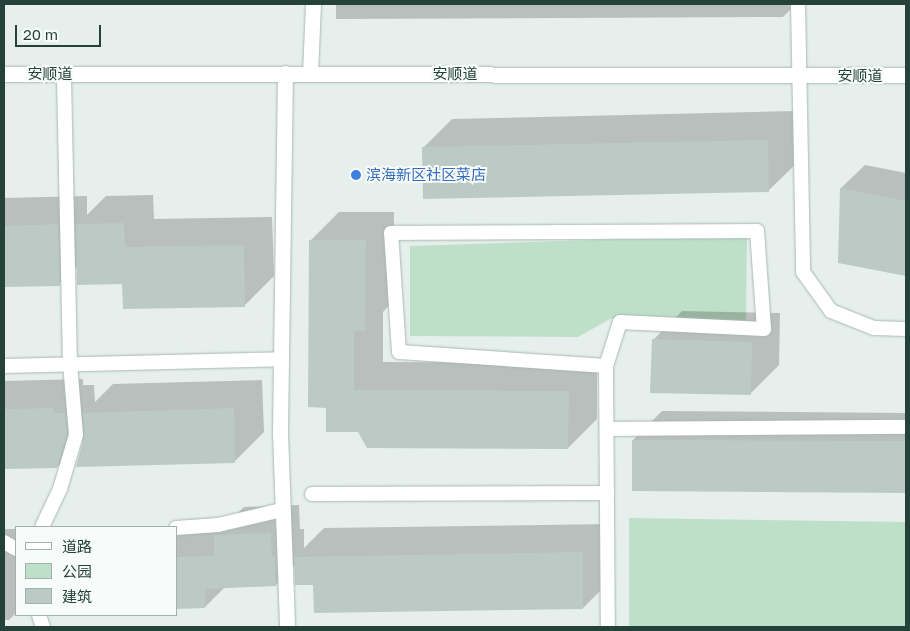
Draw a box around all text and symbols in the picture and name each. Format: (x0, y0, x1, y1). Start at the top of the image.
scale bar (18, 15, 104, 47)
text: 20 m (23, 25, 58, 43)
street label: 安顺道 (28, 65, 72, 83)
street label: 安顺道 (433, 65, 477, 83)
street label: 安顺道 (838, 67, 882, 85)
place label: 滨海新区社区菜店 (366, 166, 486, 184)
marker: 滨海新区社区菜店 (350, 169, 362, 181)
legend (15, 526, 178, 616)
text: 道路 (62, 537, 92, 555)
text: 公园 (62, 562, 92, 580)
text: 建筑 (62, 587, 92, 605)

